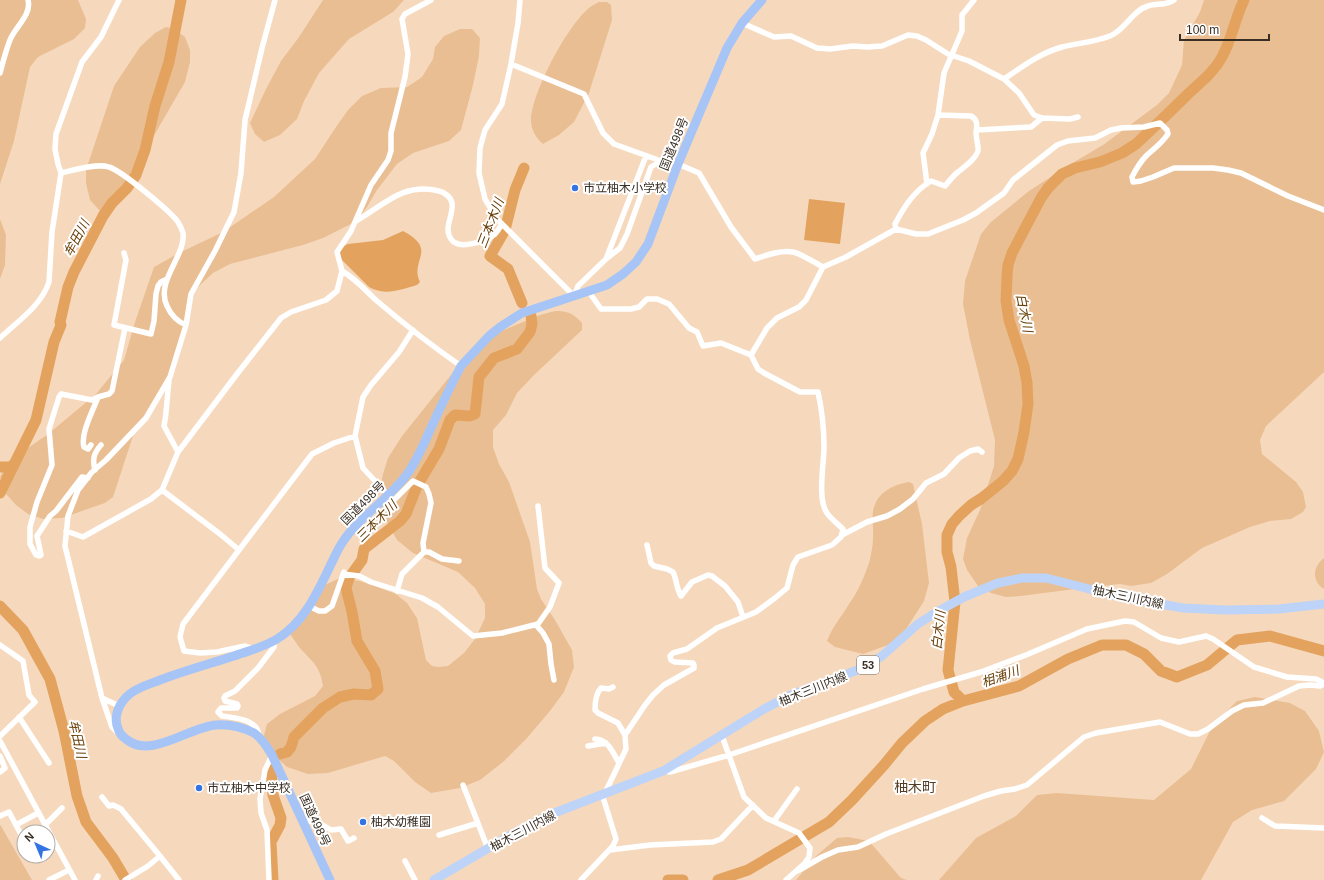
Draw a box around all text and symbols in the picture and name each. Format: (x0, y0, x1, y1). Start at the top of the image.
scale bar (1180, 16, 1269, 42)
text: 100 m (1186, 23, 1219, 37)
street label: 国道498号 (657, 115, 691, 173)
place label: 市立柚木小学校 (583, 181, 667, 195)
marker: 市立柚木小学校 (570, 183, 580, 193)
water label: 三本木川 (474, 194, 508, 250)
water label: 牟田川 (61, 216, 93, 259)
water label: 白木川 (1013, 293, 1036, 336)
street label: 国道498号 (338, 478, 388, 528)
water label: 三本木川 (353, 496, 401, 545)
street label: 柚木三川内線 (1091, 583, 1165, 611)
water label: 白木川 (929, 608, 948, 650)
road number: 53 (857, 656, 879, 674)
water label: 相浦川 (979, 662, 1023, 690)
street label: 柚木三川内線 (777, 669, 849, 709)
water label: 牟田川 (66, 718, 90, 762)
district label: 柚木町 (894, 779, 936, 795)
place label: 市立柚木中学校 (207, 781, 291, 795)
marker: 市立柚木中学校 (194, 783, 204, 793)
street label: 国道498号 (297, 792, 333, 848)
street label: 柚木三川内線 (488, 808, 558, 854)
place label: 柚木幼稚園 (371, 815, 431, 829)
marker: 柚木幼稚園 (358, 817, 368, 827)
north arrow (16, 824, 56, 864)
text: N (22, 830, 36, 844)

